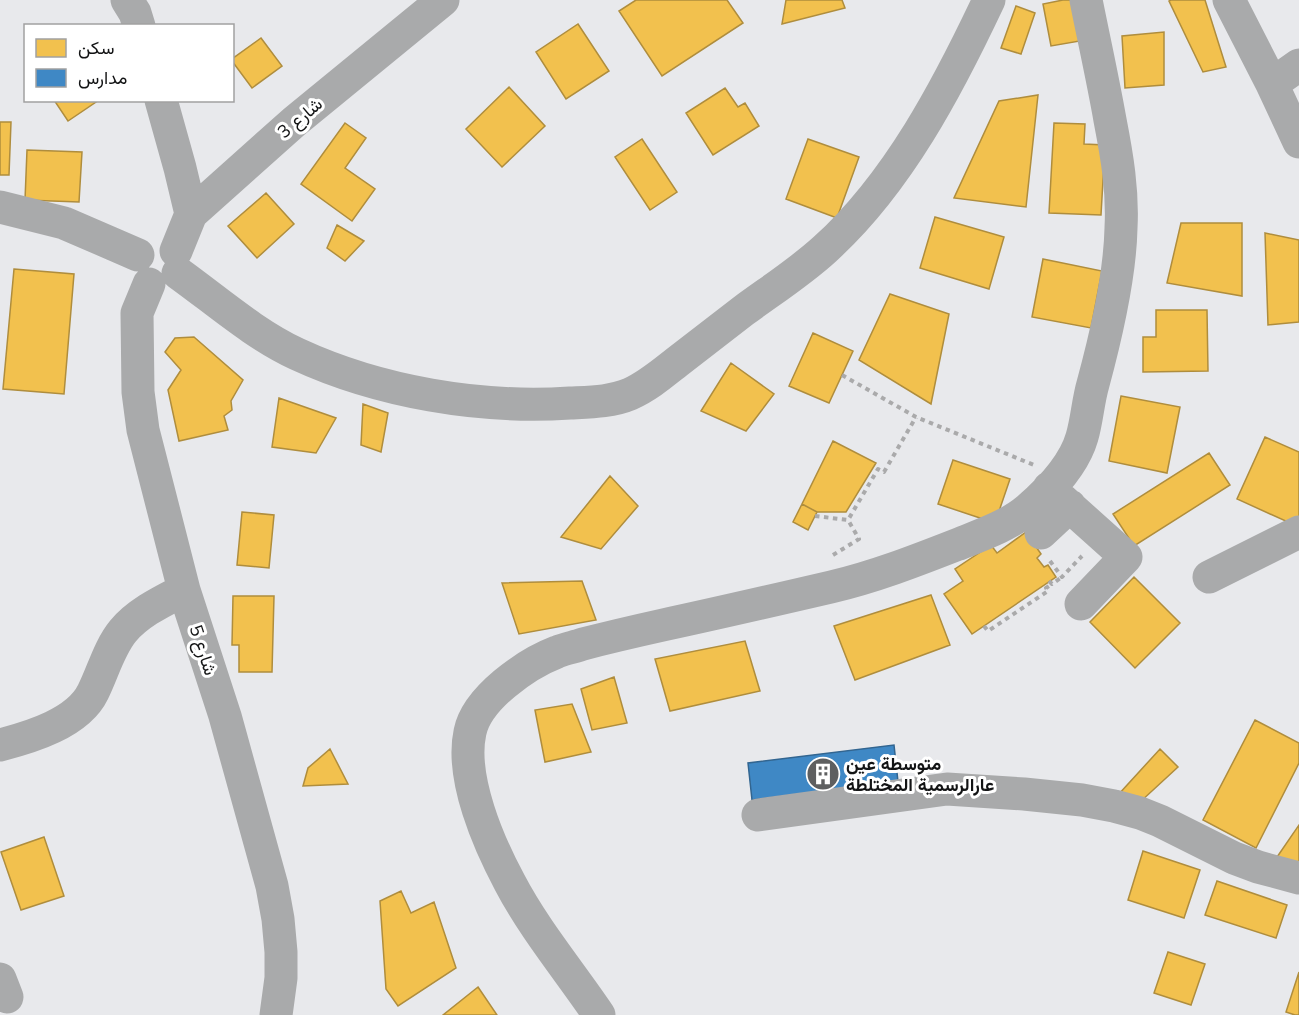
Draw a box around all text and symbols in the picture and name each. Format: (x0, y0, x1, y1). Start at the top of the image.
legend (24, 24, 234, 102)
text: سكن (78, 36, 114, 60)
text: مدارس (78, 66, 127, 90)
street label: شارع 3 (273, 92, 327, 144)
street label: شارع 5 (184, 622, 222, 678)
place label: متوسطة عين عارالرسمية المختلطة (846, 752, 994, 797)
building icon: متوسطة عين عارالرسمية المختلطة (805, 756, 841, 792)

